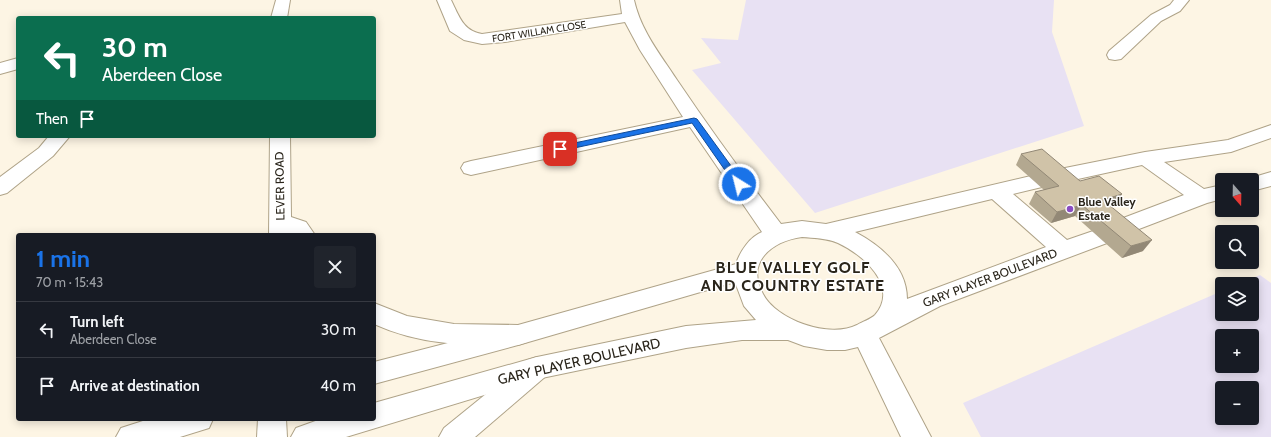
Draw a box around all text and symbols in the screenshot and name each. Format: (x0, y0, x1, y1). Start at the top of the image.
street label: FORT WILLAM CLOSE (491, 18, 587, 45)
text: 30 m (102, 30, 168, 64)
icon: left (36, 32, 88, 84)
text: Aberdeen Close (102, 64, 222, 86)
icon: arrive (76, 108, 98, 130)
text: Then (36, 110, 68, 128)
pin (543, 132, 577, 166)
icon: arrive (549, 138, 571, 160)
street label: LEVER ROAD (271, 151, 288, 221)
position arrow (718, 163, 760, 205)
north arrow (1215, 173, 1259, 217)
map controls (1215, 173, 1259, 425)
place label: Blue Valley Estate (1078, 194, 1136, 223)
marker: Blue Valley Estate (1065, 204, 1075, 214)
button: search (1215, 225, 1259, 269)
text: 1 min (36, 244, 90, 273)
street label: GARY PLAYER BOULEVARD (920, 245, 1059, 310)
button: close (314, 246, 356, 288)
district label: BLUE VALLEY GOLF AND COUNTRY ESTATE (701, 258, 885, 295)
text: 70 m · 15:43 (36, 274, 103, 290)
button: layers (1215, 277, 1259, 321)
text: Turn left (70, 313, 124, 331)
icon: left (36, 319, 58, 341)
text: 30 m (321, 321, 356, 339)
button: + (1215, 329, 1259, 373)
text: Aberdeen Close (70, 331, 157, 347)
street label: GARY PLAYER BOULEVARD (496, 333, 662, 389)
icon: arrive (36, 375, 58, 397)
text: Arrive at destination (70, 377, 200, 395)
text: 40 m (320, 377, 356, 395)
button: − (1215, 381, 1259, 425)

